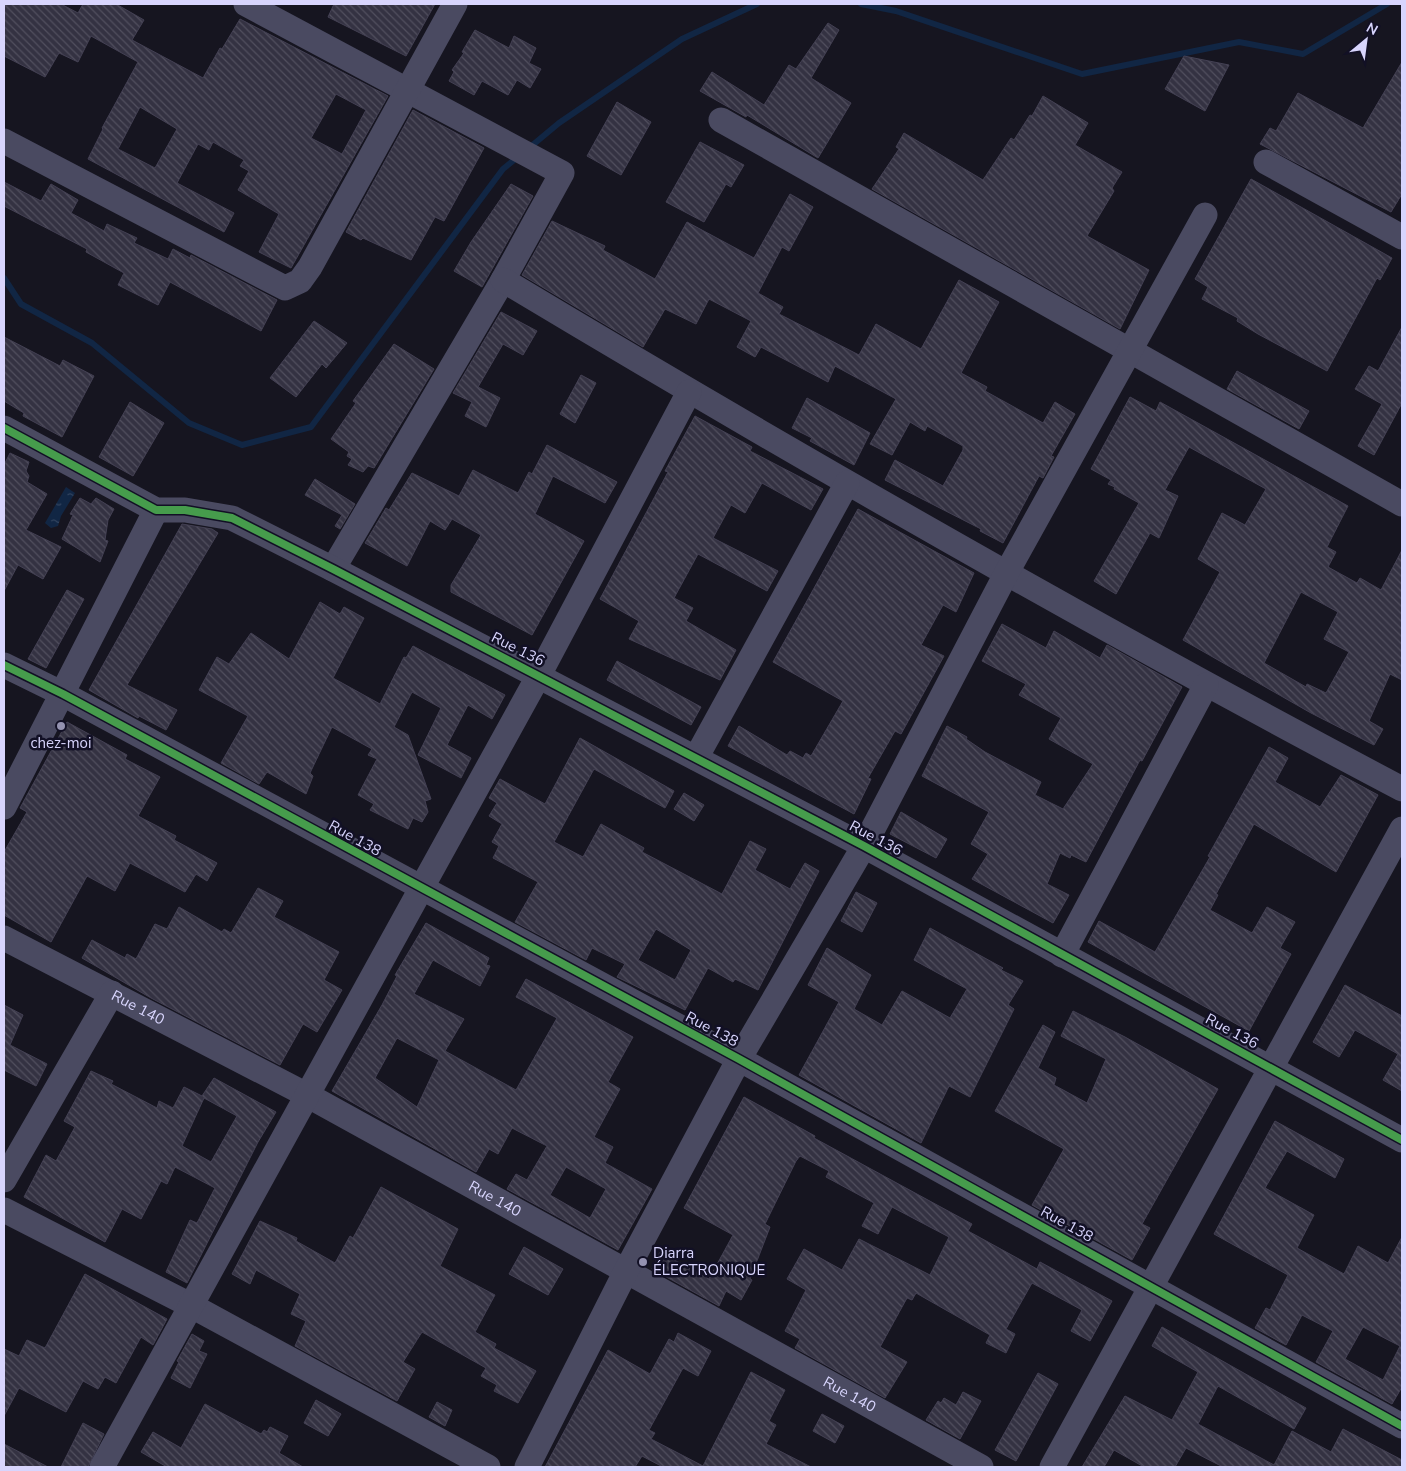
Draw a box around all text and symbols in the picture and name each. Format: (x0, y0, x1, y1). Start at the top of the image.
north arrow (1341, 15, 1391, 65)
text: N (1363, 18, 1381, 40)
street label: Rue 136 (488, 627, 548, 671)
marker: chez-moi (55, 720, 67, 732)
place label: chez-moi (31, 733, 91, 753)
street label: Rue 138 (325, 815, 385, 861)
street label: Rue 136 (846, 816, 906, 860)
street label: Rue 140 (108, 985, 168, 1030)
street label: Rue 138 (682, 1007, 742, 1051)
street label: Rue 136 (1202, 1009, 1262, 1053)
street label: Rue 140 (465, 1176, 525, 1221)
street label: Rue 138 (1037, 1201, 1097, 1247)
place label: Diarra ÉLECTRONIQUE (653, 1243, 765, 1280)
marker: Diarra ÉLECTRONIQUE (637, 1256, 649, 1268)
street label: Rue 140 (820, 1372, 880, 1417)

